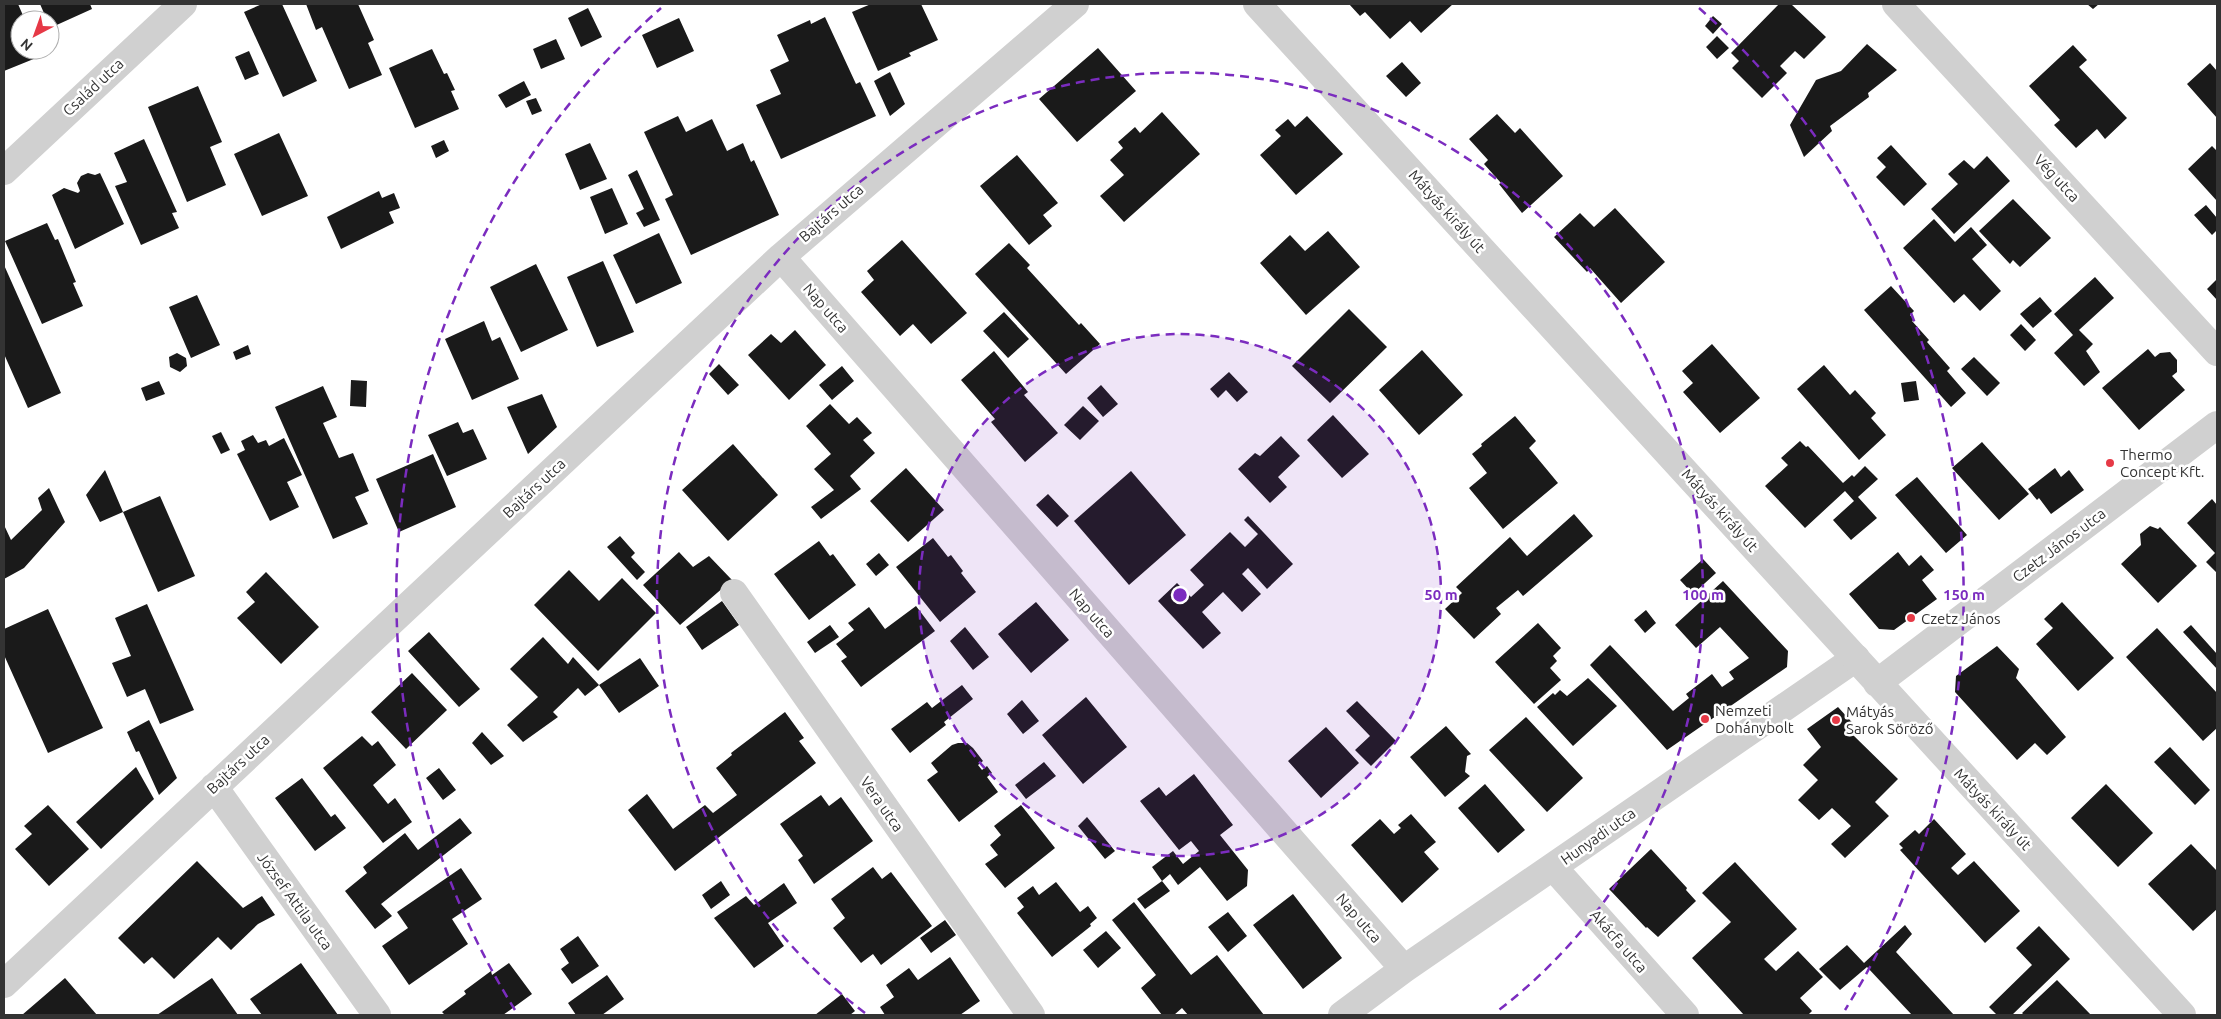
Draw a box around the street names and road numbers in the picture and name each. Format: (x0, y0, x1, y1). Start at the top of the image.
street label: Család utca (59, 55, 127, 119)
street label: Vég utca (2031, 151, 2083, 205)
street label: Mátyás király út (1405, 166, 1489, 256)
street label: Bajtárs utca (796, 181, 866, 245)
street label: Nap utca (800, 280, 852, 336)
street label: Bajtárs utca (499, 455, 569, 521)
street label: Mátyás király út (1678, 465, 1762, 555)
street label: Czetz János utca (2009, 505, 2109, 585)
street label: Nap utca (1066, 585, 1118, 641)
street label: Bajtárs utca (203, 731, 273, 797)
street label: Mátyás király út (1951, 765, 2035, 853)
street label: Vera utca (857, 773, 907, 835)
street label: Hunyadi utca (1557, 804, 1639, 868)
street label: József Attila utca (254, 849, 336, 953)
street label: Nap utca (1333, 890, 1385, 946)
street label: Akácfa utca (1587, 906, 1651, 976)

